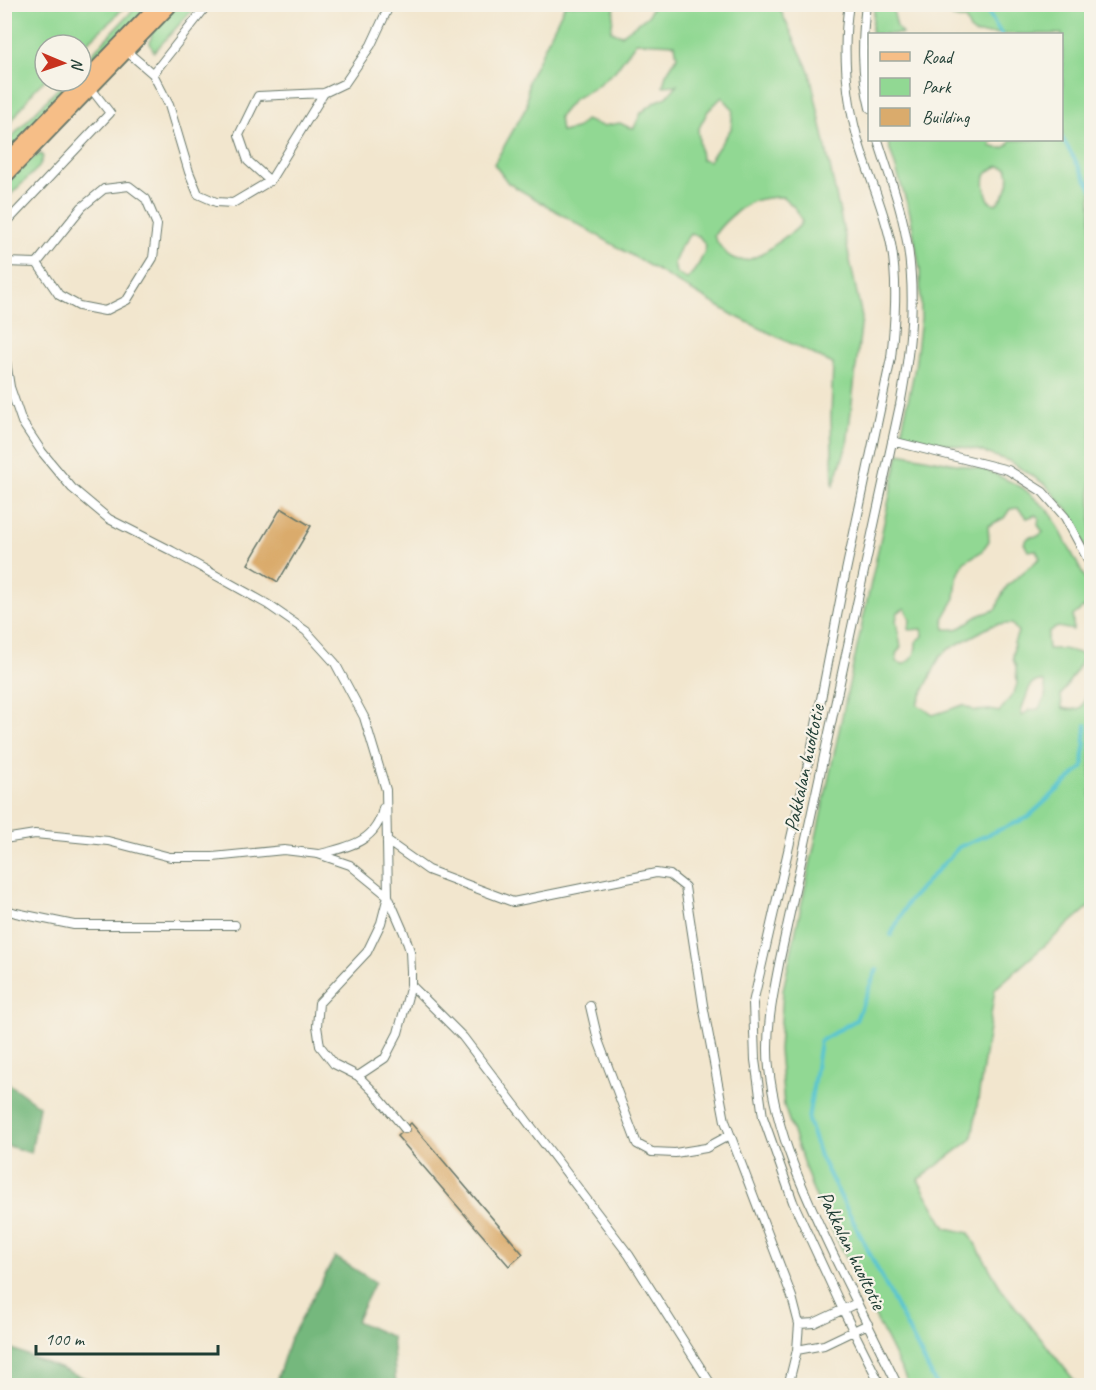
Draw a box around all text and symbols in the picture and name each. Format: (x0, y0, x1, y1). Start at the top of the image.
north arrow (33, 33, 93, 93)
legend (868, 33, 1063, 141)
text: Road (922, 46, 955, 68)
text: N (67, 58, 87, 72)
text: Park (922, 76, 952, 98)
text: Building (922, 106, 971, 128)
street label: Pakkalan huoltotie (778, 701, 830, 834)
street label: Pakkalan huoltotie (812, 1186, 892, 1315)
scale bar (36, 1318, 218, 1356)
text: 100 m (45, 1328, 86, 1350)

